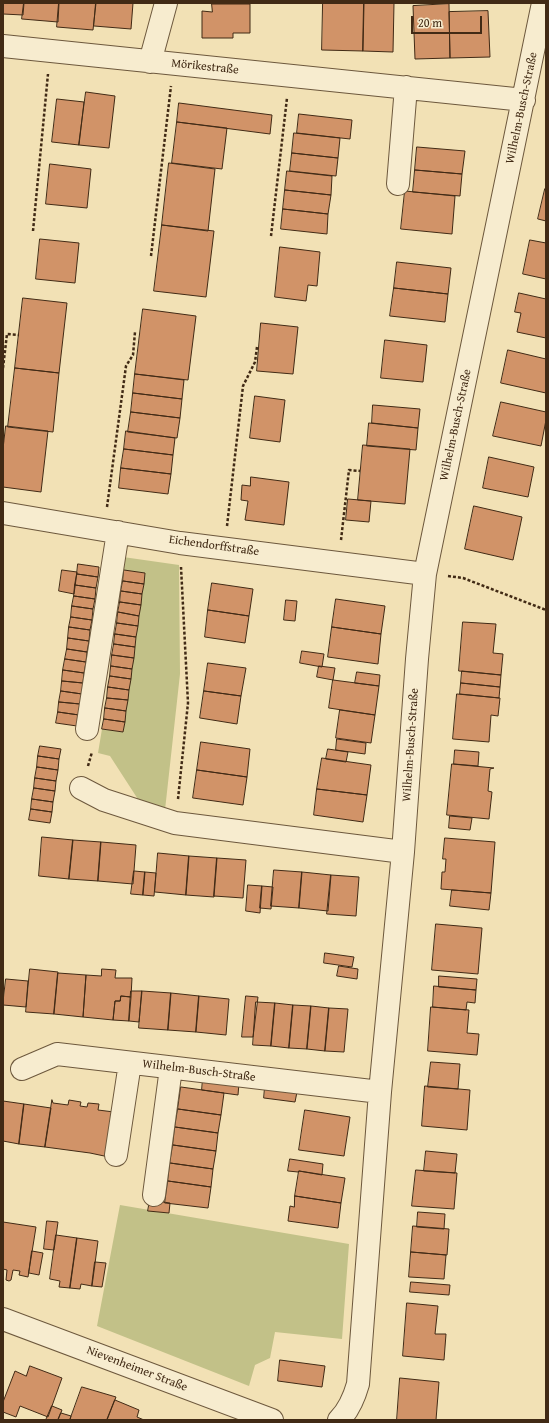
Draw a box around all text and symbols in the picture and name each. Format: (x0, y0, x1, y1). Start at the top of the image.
scale bar (413, 8, 484, 34)
text: 20 m (418, 14, 442, 31)
street label: Wilhelm-Busch-Straße (503, 51, 541, 165)
street label: Mörikestraße (170, 56, 240, 78)
street label: Wilhelm-Busch-Straße (437, 368, 475, 482)
street label: Eichendorffstraße (168, 533, 260, 559)
street label: Wilhelm-Busch-Straße (400, 688, 422, 802)
street label: Wilhelm-Busch-Straße (142, 1057, 256, 1085)
street label: Nievenheimer Straße (85, 1343, 189, 1395)

